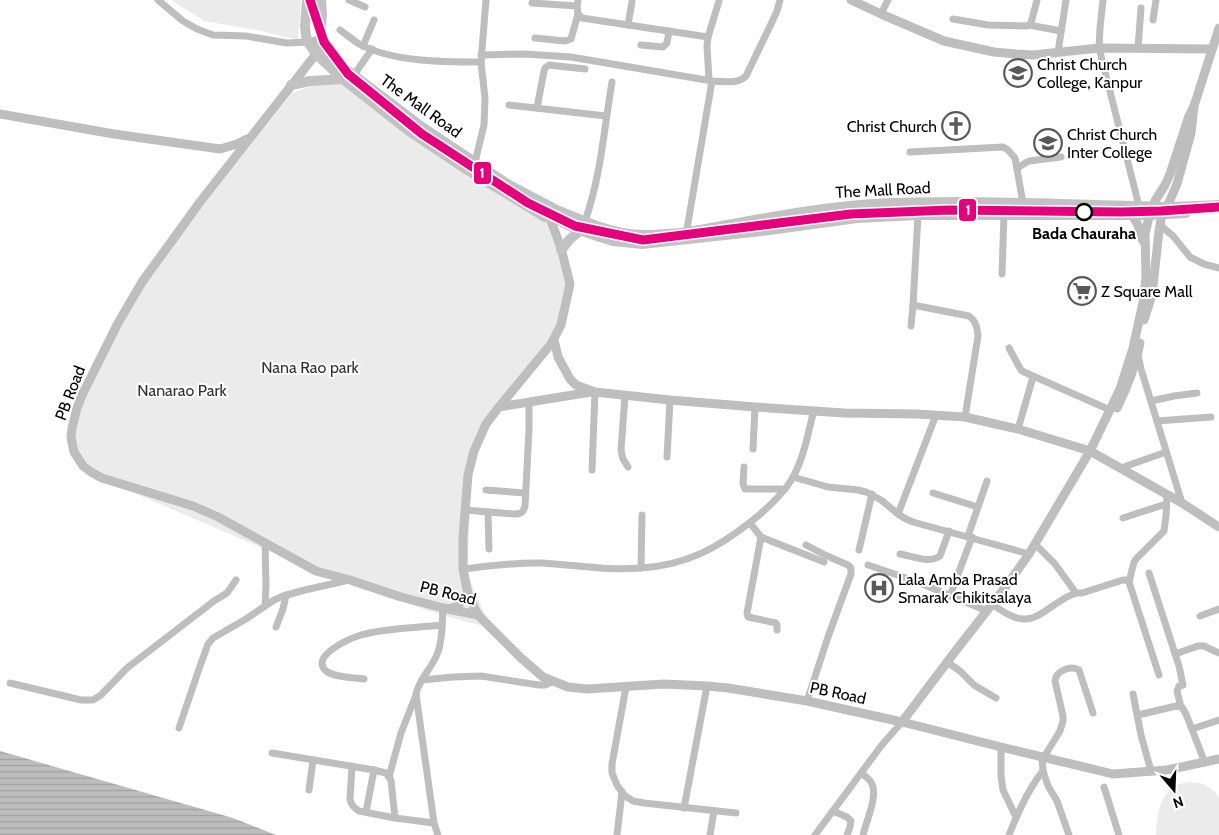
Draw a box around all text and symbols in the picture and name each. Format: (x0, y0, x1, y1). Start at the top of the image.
place label: Christ Church College, Kanpur (1037, 55, 1143, 92)
school or university icon: Christ Church College, Kanpur (1003, 58, 1033, 88)
street label: The Mall Road (377, 70, 465, 142)
church icon: Christ Church (941, 111, 971, 141)
place label: Christ Church (847, 117, 937, 136)
place label: Christ Church Inter College (1067, 125, 1157, 162)
school or university icon: Christ Church Inter College (1033, 128, 1063, 158)
line badge: 1 (473, 161, 492, 185)
text: 1 (479, 164, 485, 182)
street label: The Mall Road (835, 178, 931, 202)
line badge: 1 (958, 198, 977, 222)
text: 1 (965, 201, 971, 219)
marker: Bada Chauraha (1075, 203, 1093, 221)
place label: Bada Chauraha (1032, 224, 1136, 243)
supermarket icon: Z Square Mall (1067, 276, 1097, 306)
place label: Z Square Mall (1101, 282, 1193, 301)
park label: Nana Rao park (261, 358, 360, 377)
street label: PB Road (51, 363, 89, 423)
park label: Nanarao Park (137, 381, 227, 400)
place label: Lala Amba Prasad Smarak Chikitsalaya (898, 570, 1032, 607)
hospital icon: Lala Amba Prasad Smarak Chikitsalaya (864, 573, 894, 603)
street label: PB Road (418, 577, 478, 609)
street label: PB Road (808, 678, 868, 708)
north arrow (1149, 765, 1199, 815)
text: N (1171, 792, 1186, 812)

